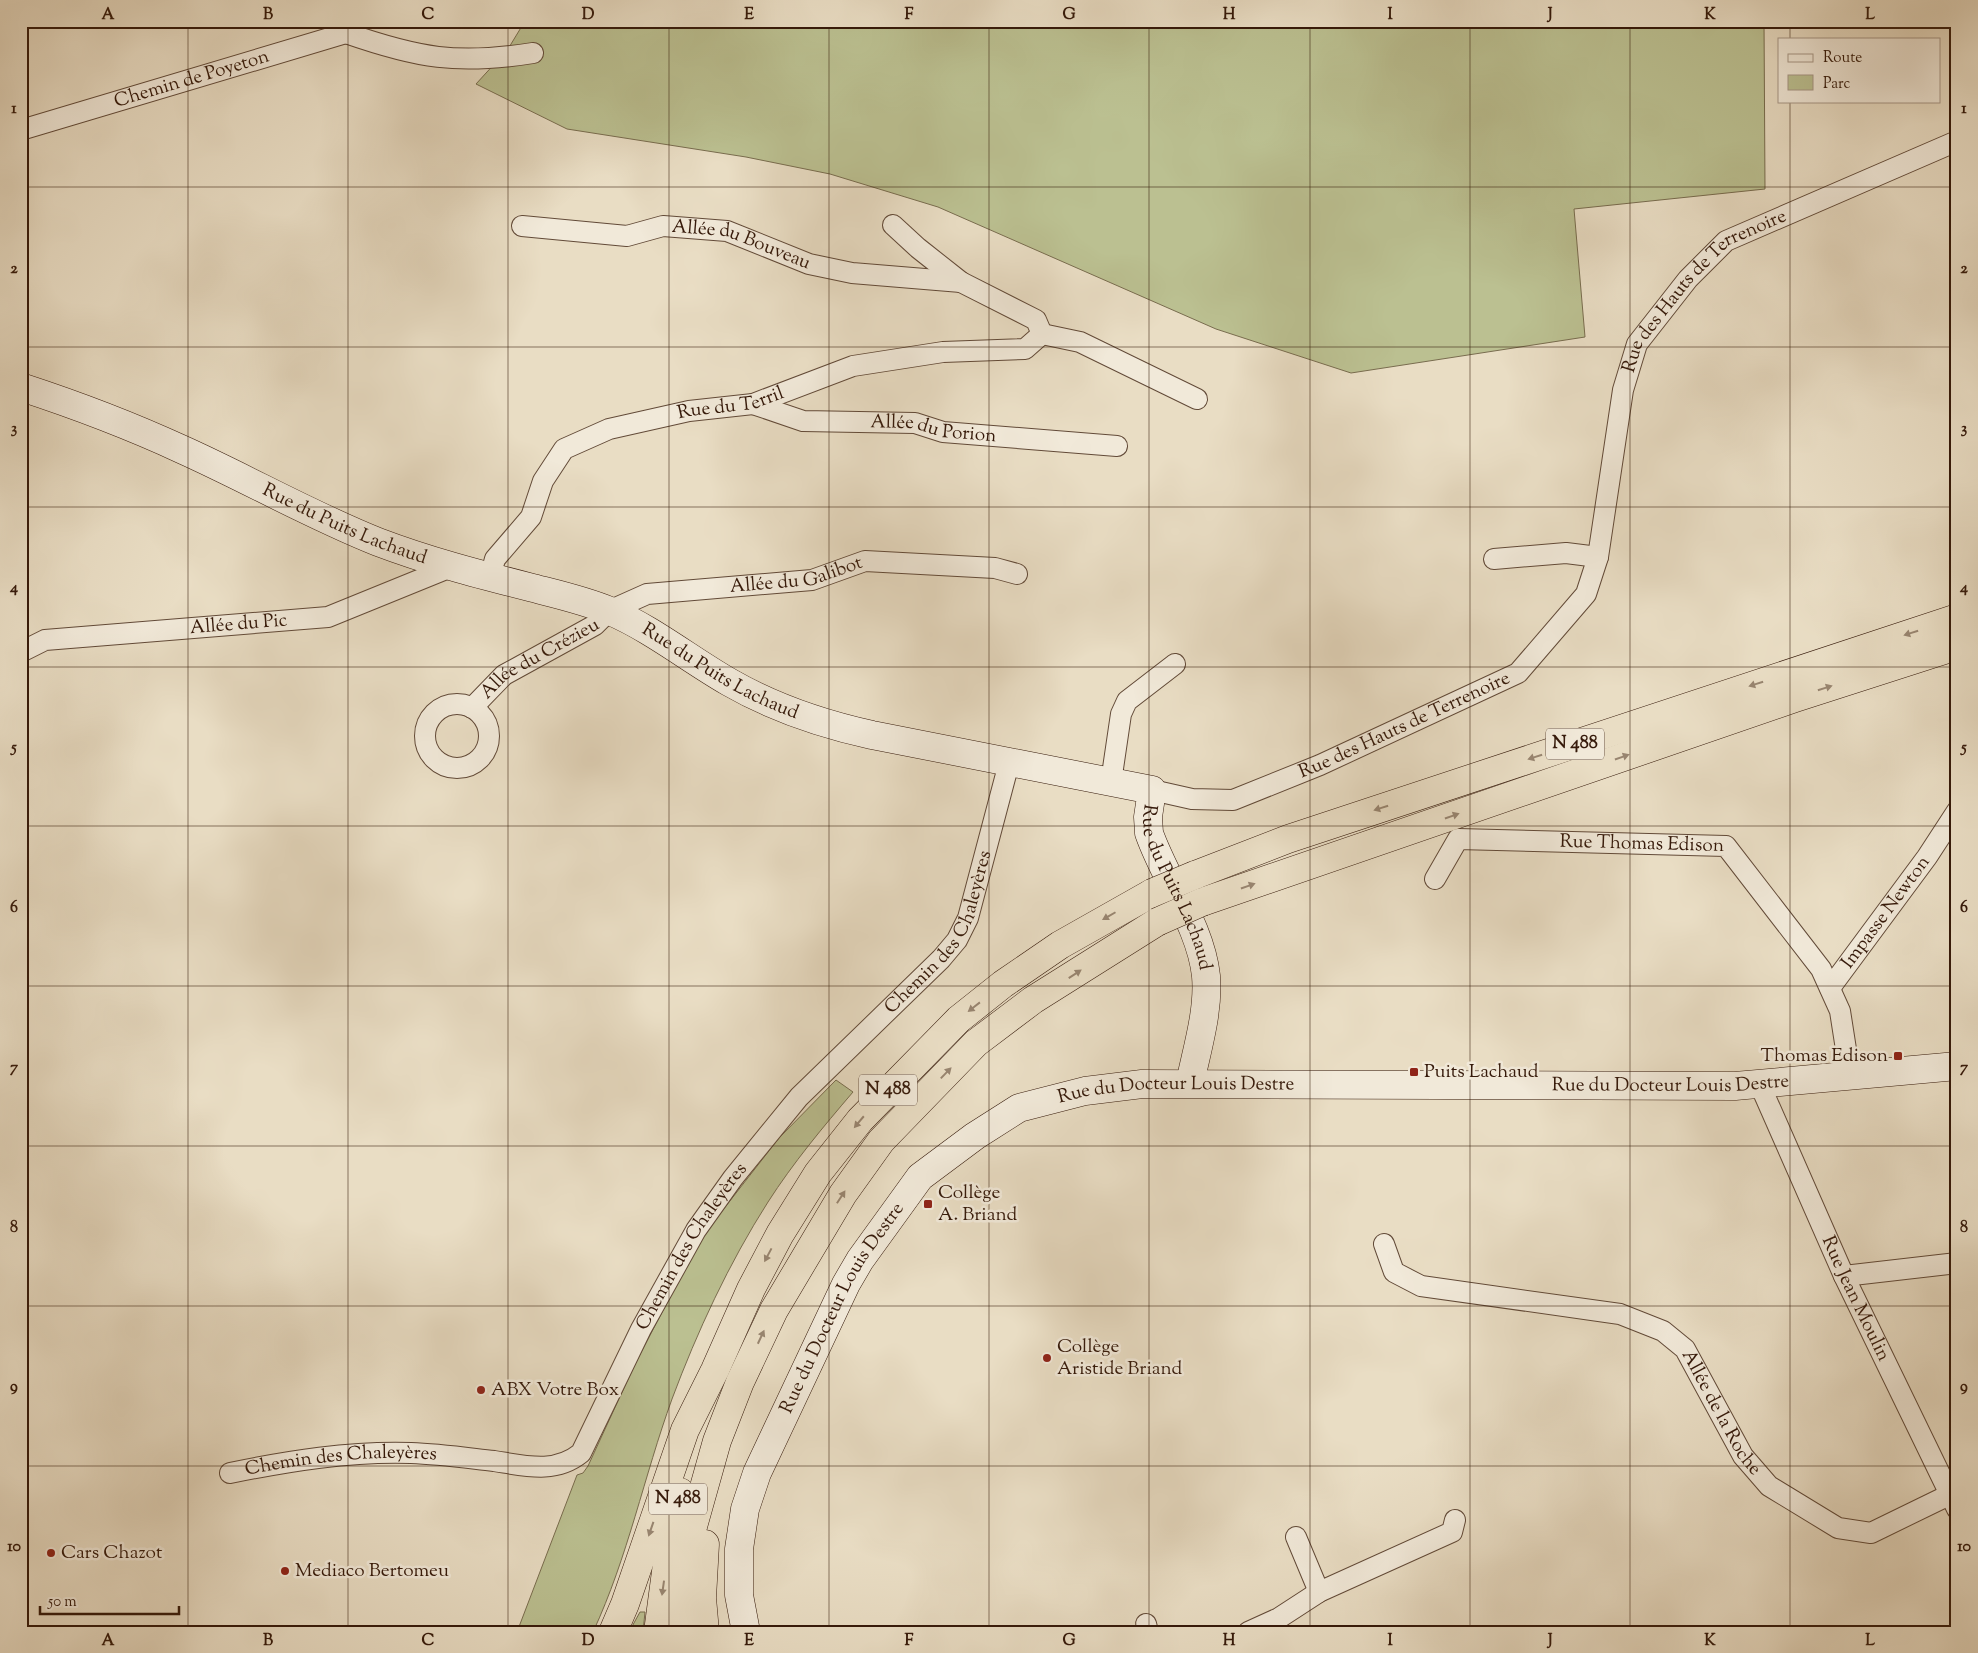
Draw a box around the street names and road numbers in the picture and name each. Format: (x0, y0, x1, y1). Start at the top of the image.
street label: Chemin de Poyeton (111, 43, 272, 115)
street label: Rue des Hauts de Terrenoire (1616, 203, 1791, 376)
street label: Allée du Bouveau (671, 213, 815, 277)
street label: Rue du Terril (675, 380, 788, 427)
street label: Allée du Porion (870, 409, 997, 450)
street label: Rue du Puits Lachaud (258, 477, 431, 572)
street label: Allée du Galibot (729, 549, 867, 600)
street label: Allée du Pic (189, 607, 289, 642)
street label: Allée du Crézieu (474, 611, 605, 705)
street label: Rue du Puits Lachaud (637, 616, 803, 727)
street label: Rue des Hauts de Terrenoire (1295, 665, 1515, 786)
road number: N 488 (1546, 729, 1604, 760)
street label: Rue du Puits Lachaud (1134, 802, 1219, 973)
street label: Rue Thomas Edison (1559, 828, 1724, 859)
street label: Chemin des Chaleyères (878, 848, 999, 1020)
street label: Impasse Newton (1835, 850, 1937, 975)
street label: Rue du Docteur Louis Destre (1552, 1068, 1790, 1100)
street label: Rue du Docteur Louis Destre (1055, 1070, 1295, 1111)
road number: N 488 (859, 1074, 917, 1106)
street label: Chemin des Chaleyères (629, 1157, 754, 1335)
street label: Rue du Docteur Louis Destre (773, 1197, 911, 1418)
street label: Rue Jean Moulin (1814, 1232, 1897, 1366)
street label: Allée de la Roche (1674, 1345, 1768, 1482)
street label: Chemin des Chaleyères (243, 1439, 438, 1483)
road number: N 488 (649, 1484, 707, 1515)

